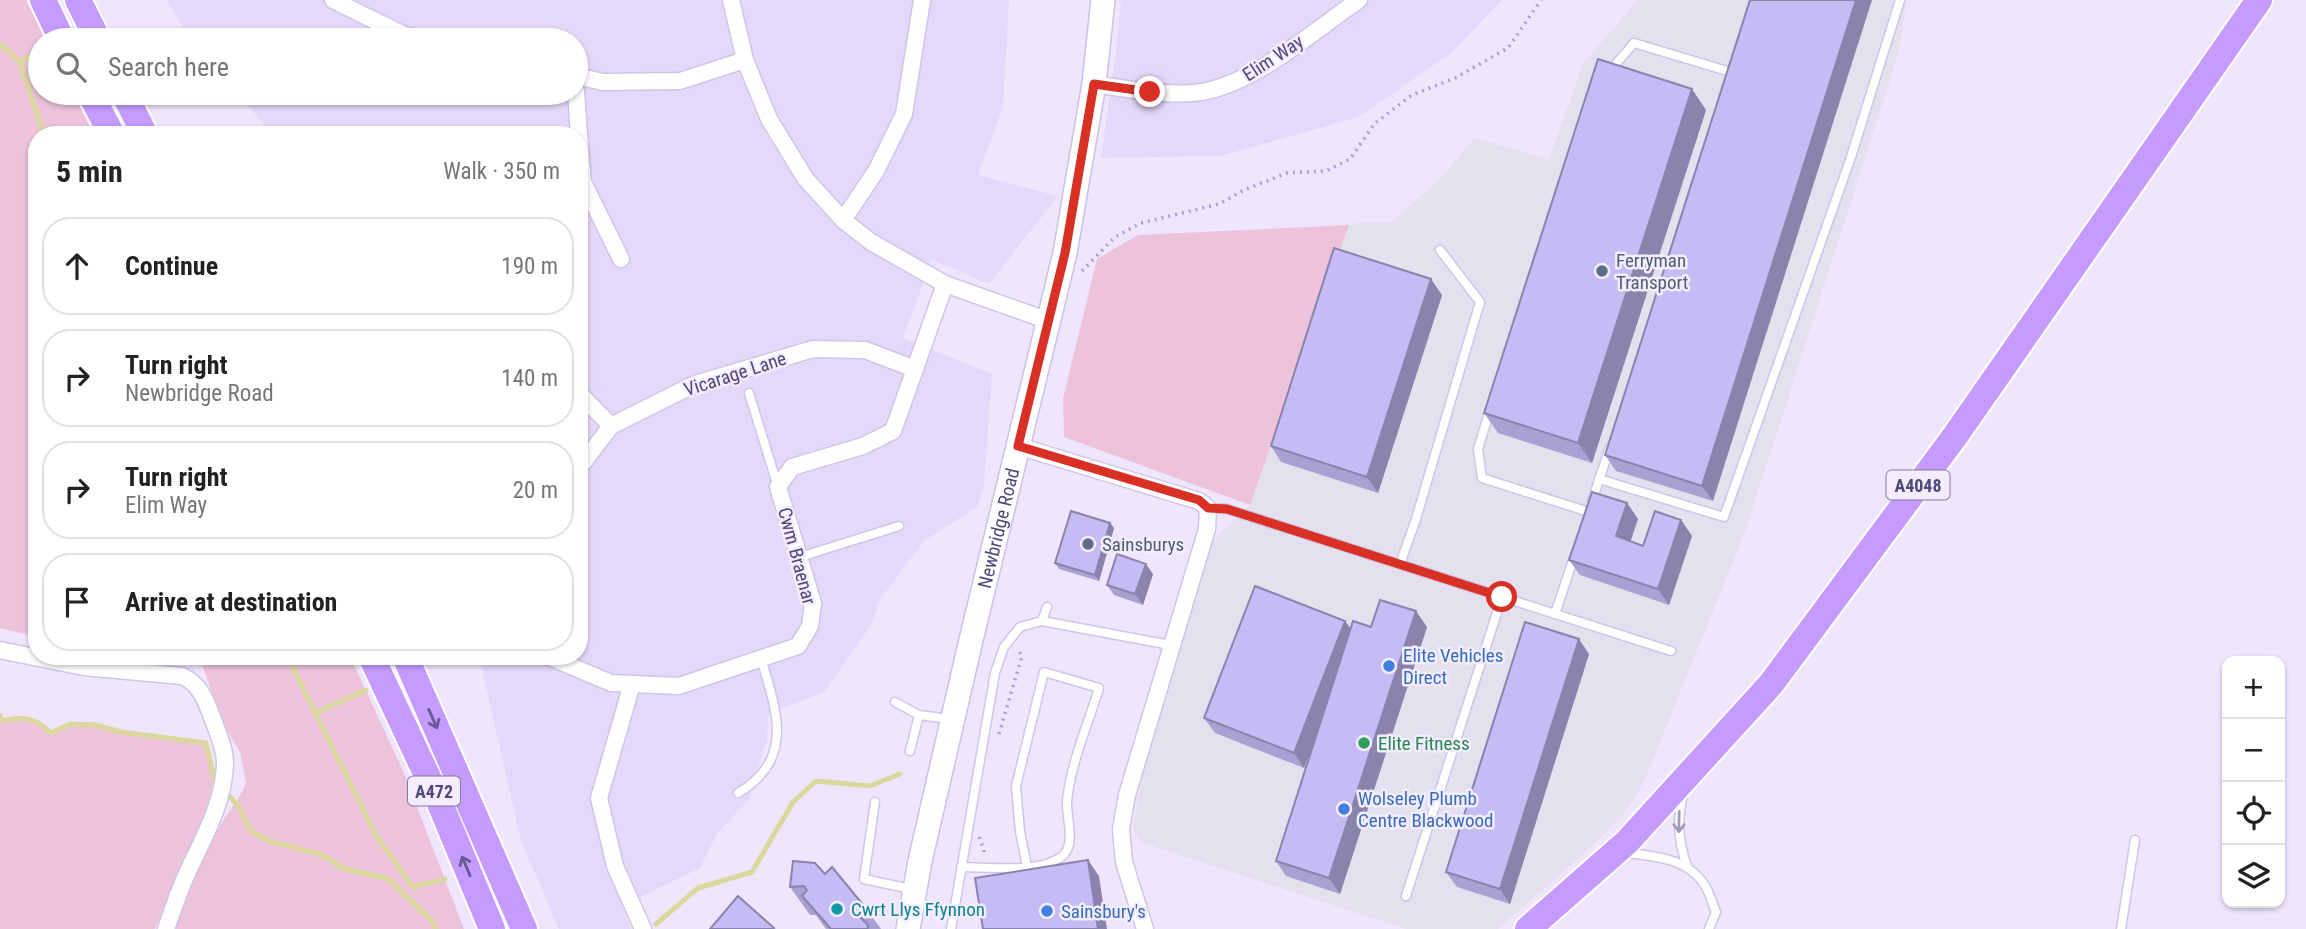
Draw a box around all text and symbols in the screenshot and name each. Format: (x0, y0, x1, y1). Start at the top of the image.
search box (28, 28, 588, 105)
street label: Elim Way (1238, 30, 1308, 86)
icon: search (52, 48, 90, 86)
text: Search here (108, 52, 229, 82)
route end (1134, 76, 1165, 107)
text: 5 min (56, 154, 123, 189)
text: Walk · 350 m (443, 158, 560, 185)
icon: ahead (58, 247, 96, 285)
place label: Ferryman Transport (1616, 249, 1688, 294)
text: Continue (125, 251, 218, 281)
text: 190 m (501, 253, 558, 280)
marker: Ferryman Transport (1594, 263, 1610, 279)
street label: Vicarage Lane (681, 347, 789, 401)
text: Turn right (125, 350, 227, 380)
icon: right (58, 359, 96, 397)
text: 140 m (501, 365, 558, 392)
text: Newbridge Road (125, 380, 274, 407)
text: Turn right (125, 462, 227, 492)
street label: Newbridge Road (973, 466, 1024, 591)
icon: right (58, 471, 96, 509)
road number: A4048 (1886, 471, 1950, 500)
text: 20 m (513, 477, 558, 504)
text: Elim Way (125, 492, 207, 519)
street label: Cwm Braenar (773, 505, 821, 607)
place label: Sainsburys (1102, 533, 1184, 556)
marker: Sainsburys (1080, 536, 1096, 552)
route start (1486, 581, 1517, 612)
icon: arrive (58, 583, 96, 621)
text: Arrive at destination (125, 587, 337, 617)
place label: Elite Vehicles Direct (1403, 644, 1503, 689)
map controls (2222, 656, 2285, 908)
button: + (2222, 656, 2285, 719)
marker: Elite Vehicles Direct (1381, 658, 1397, 674)
one-way arrow (427, 707, 440, 729)
button: − (2222, 719, 2285, 782)
place label: Elite Fitness (1378, 732, 1470, 755)
marker: Elite Fitness (1356, 735, 1372, 751)
road number: A472 (408, 776, 460, 806)
button: locate (2222, 782, 2285, 845)
place label: Wolseley Plumb Centre Blackwood (1358, 787, 1493, 832)
marker: Wolseley Plumb Centre Blackwood (1336, 801, 1352, 817)
one-way arrow (1672, 810, 1686, 833)
button: layers (2222, 845, 2285, 908)
one-way arrow (459, 855, 472, 877)
place label: Cwrt Llys Ffynnon (851, 898, 985, 921)
place label: Sainsbury's (1061, 900, 1146, 923)
marker: Cwrt Llys Ffynnon (829, 901, 845, 917)
marker: Sainsbury's (1039, 903, 1055, 919)

